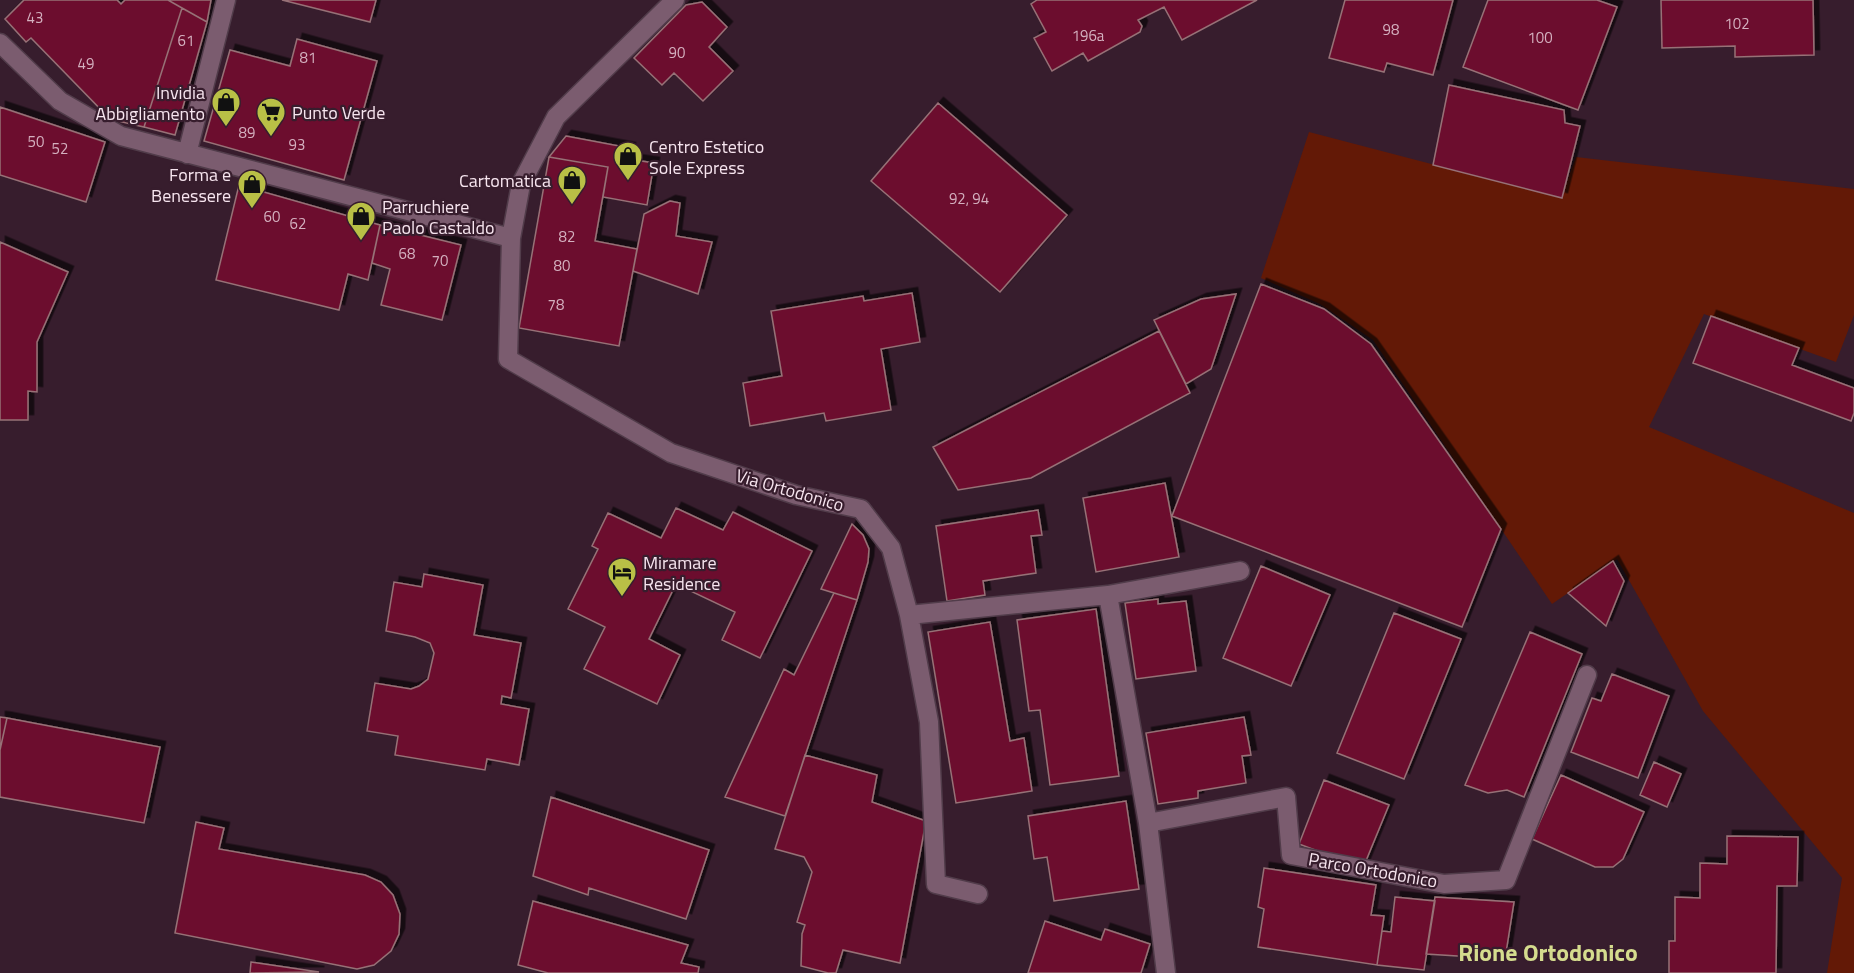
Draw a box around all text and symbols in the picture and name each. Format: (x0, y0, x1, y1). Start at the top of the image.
house number: 43 (27, 6, 43, 29)
house number: 102 (1724, 12, 1750, 35)
house number: 98 (1383, 18, 1399, 41)
house number: 196a (1072, 24, 1105, 47)
house number: 100 (1527, 26, 1553, 49)
house number: 61 (178, 29, 194, 52)
house number: 90 (669, 41, 685, 64)
house number: 81 (300, 46, 316, 69)
house number: 49 (78, 52, 94, 75)
place label: Invidia Abbigliamento (95, 79, 205, 127)
shop icon: Invidia Abbigliamento (210, 86, 242, 128)
supermarket icon: Punto Verde (255, 96, 287, 138)
place label: Punto Verde (292, 99, 385, 126)
house number: 89 (239, 121, 255, 144)
house number: 50 (28, 130, 44, 153)
house number: 93 (289, 133, 305, 156)
place label: Centro Estetico Sole Express (649, 133, 764, 181)
house number: 52 (52, 137, 68, 160)
shop icon: Centro Estetico Sole Express (612, 140, 644, 182)
place label: Forma e Benessere (151, 161, 231, 209)
shop icon: Cartomatica (556, 164, 588, 206)
place label: Cartomatica (459, 167, 551, 194)
shop icon: Forma e Benessere (236, 168, 268, 210)
house number: 92, 94 (949, 187, 989, 210)
place label: Parruchiere Paolo Castaldo (382, 193, 494, 241)
shop icon: Parruchiere Paolo Castaldo (345, 200, 377, 242)
house number: 60 (264, 205, 280, 228)
house number: 62 (290, 212, 306, 235)
house number: 82 (559, 225, 575, 248)
house number: 68 (399, 242, 415, 265)
house number: 70 (432, 249, 448, 272)
house number: 80 (554, 254, 570, 277)
house number: 78 (548, 293, 564, 316)
street label: Via Ortodonico (733, 462, 847, 518)
place label: Miramare Residence (643, 549, 720, 597)
hotel icon: Miramare Residence (606, 556, 638, 598)
street label: Parco Ortodonico (1306, 845, 1440, 895)
district label: Rione Ortodonico (1458, 934, 1638, 970)

